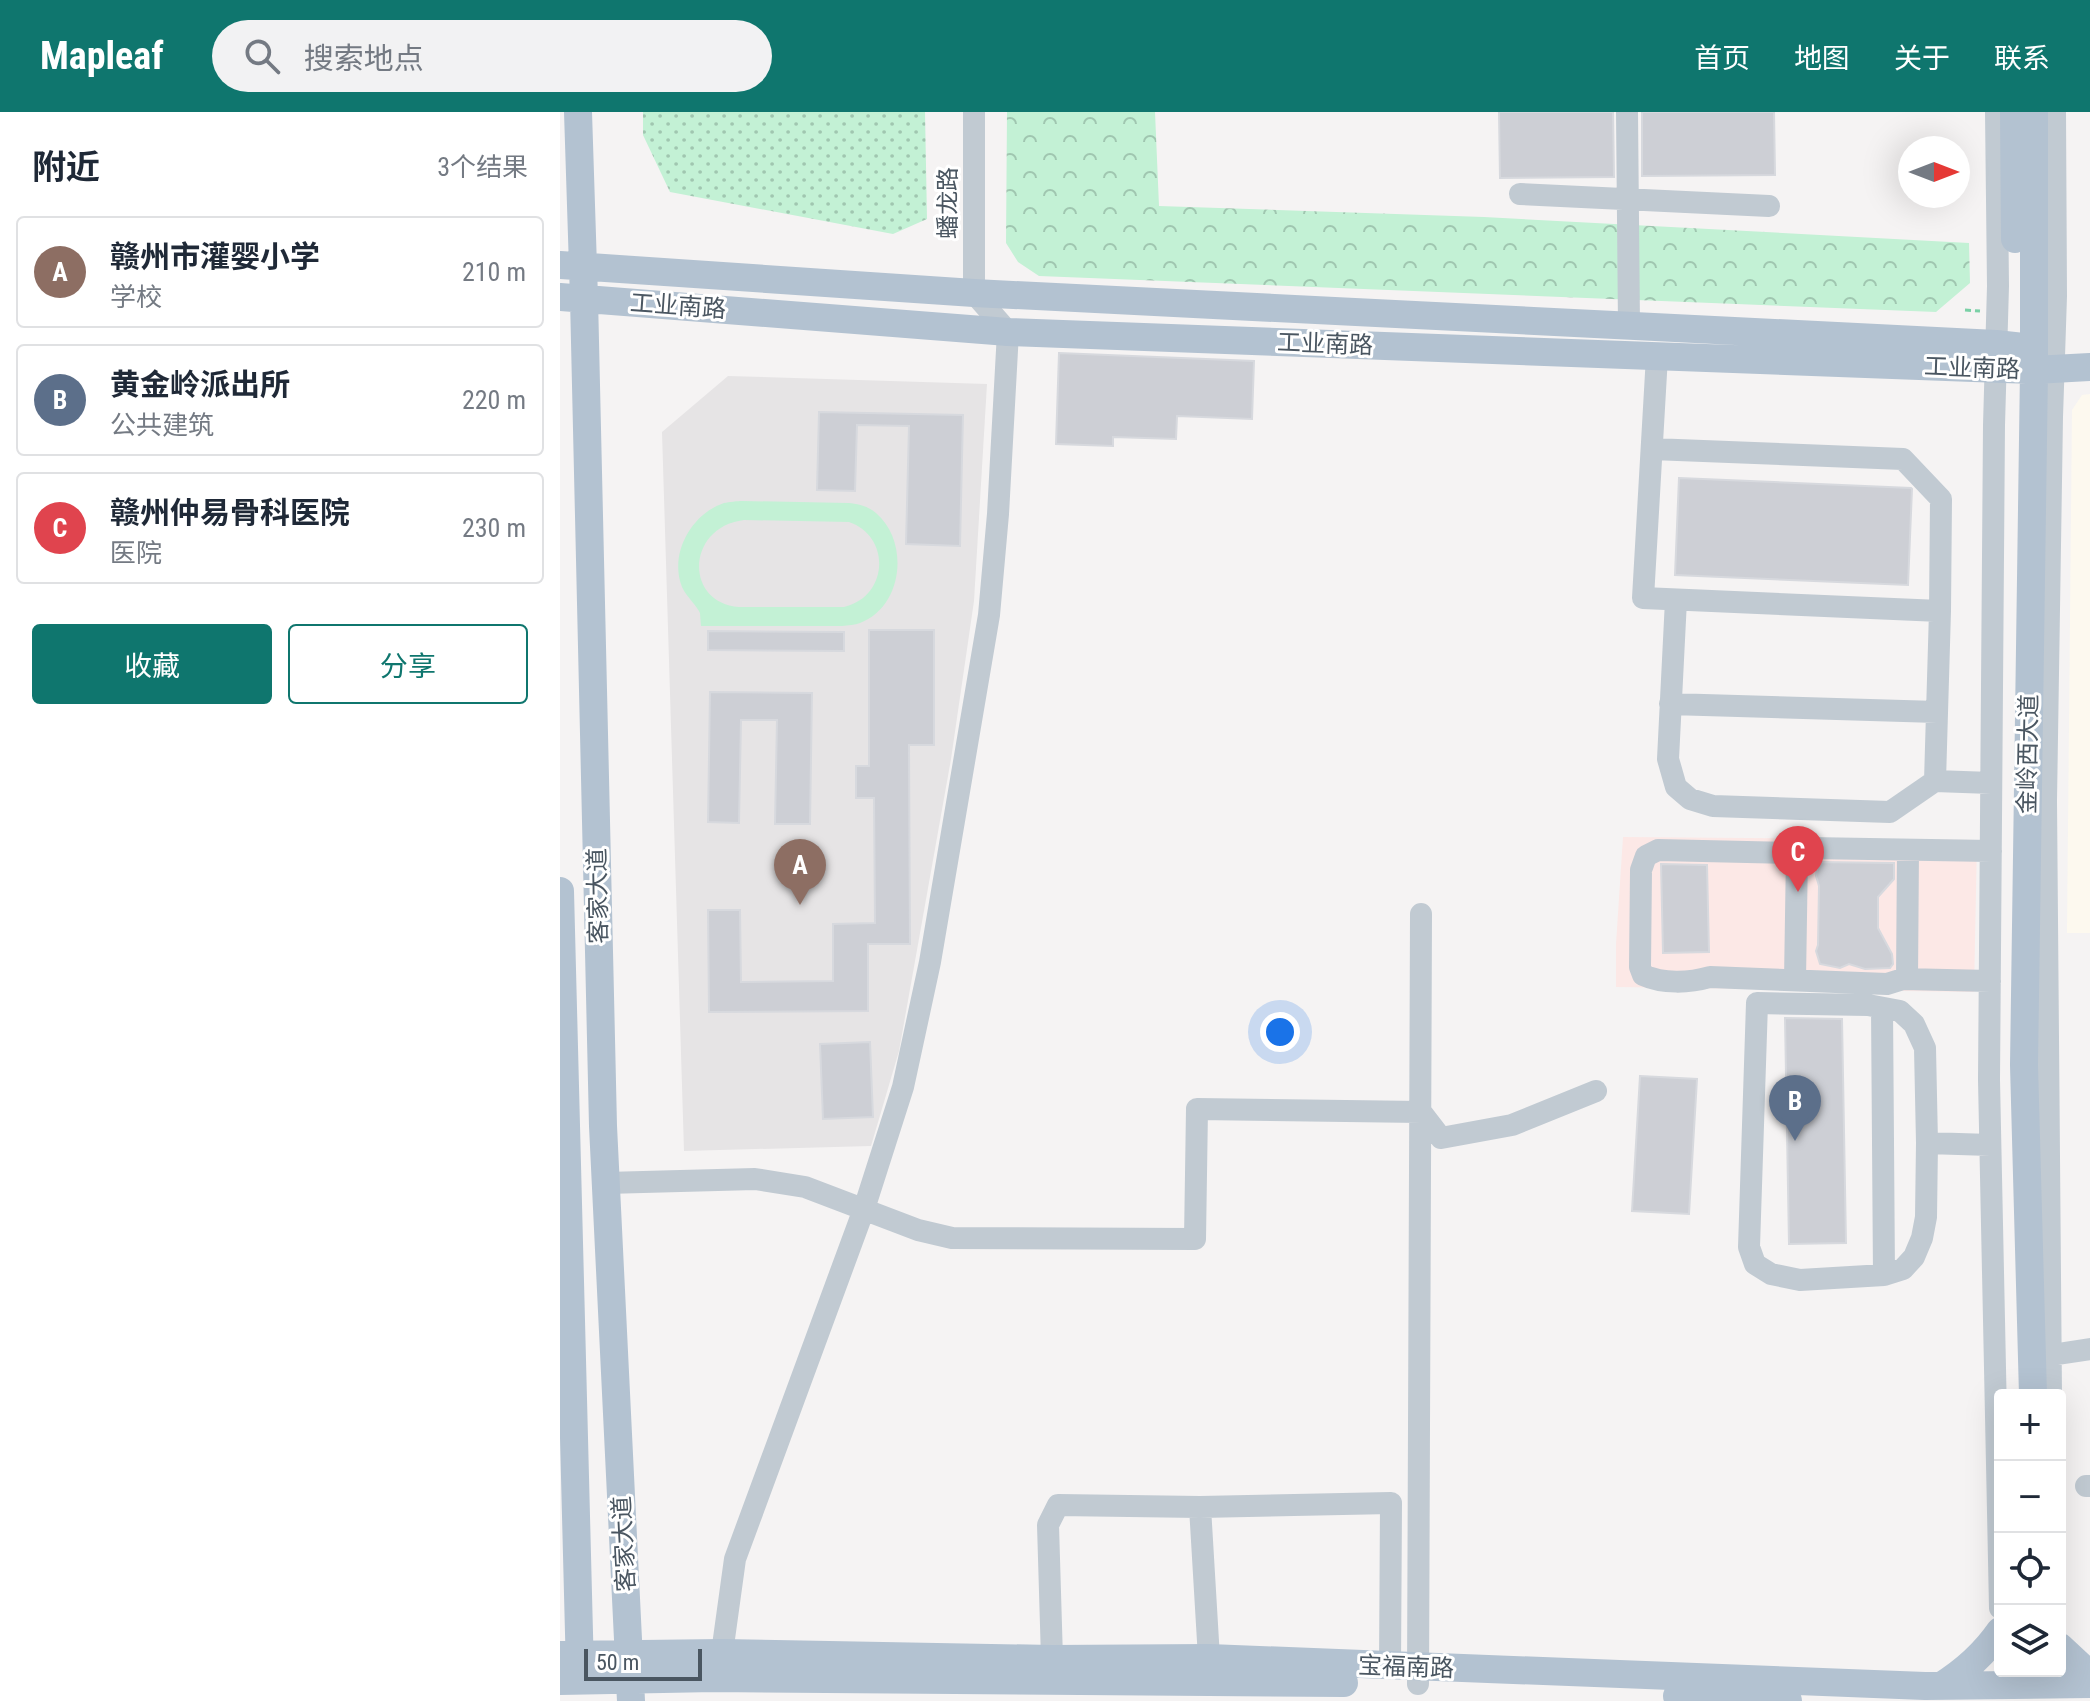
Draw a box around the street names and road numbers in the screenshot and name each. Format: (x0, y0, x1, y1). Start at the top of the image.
street label: 蟠龙路 (934, 167, 962, 239)
street label: 工业南路 (629, 289, 727, 323)
street label: 工业南路 (1277, 328, 1373, 360)
street label: 工业南路 (1924, 352, 2020, 384)
street label: 金岭西大道 (2013, 694, 2043, 814)
street label: 客家大道 (583, 848, 613, 944)
street label: 客家大道 (608, 1495, 640, 1593)
street label: 宝福南路 (1358, 1651, 1454, 1683)

